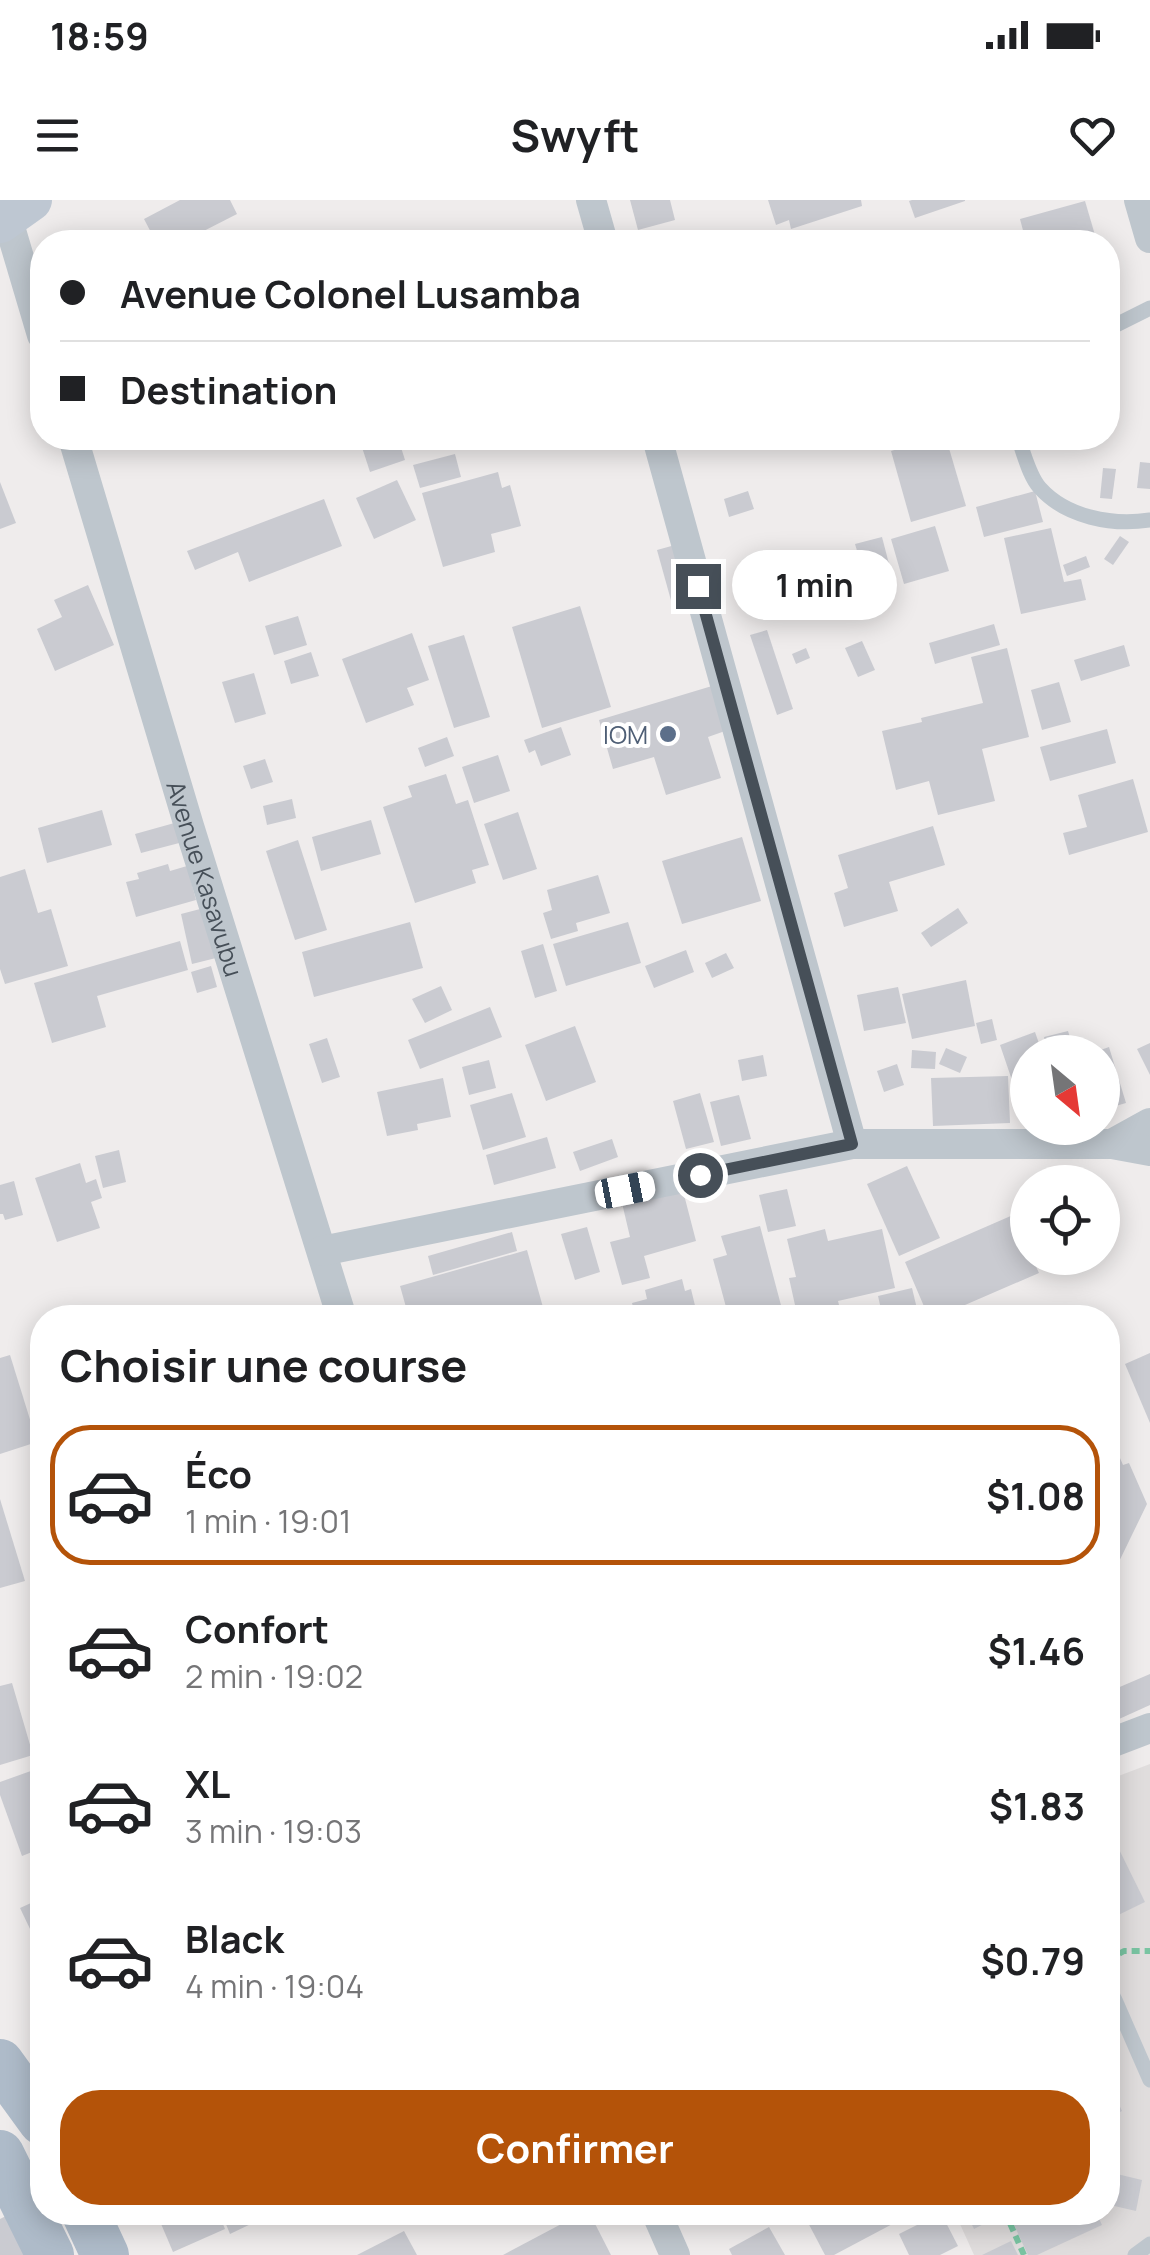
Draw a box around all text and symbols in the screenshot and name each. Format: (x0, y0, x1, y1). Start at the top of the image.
text: 18:59 (50, 9, 149, 61)
text: Swyft (511, 104, 639, 166)
icon: menu (30, 108, 85, 163)
icon: heart (1065, 108, 1120, 163)
text: Avenue Colonel Lusamba (120, 267, 581, 319)
text: Destination (120, 363, 337, 415)
callout: 1 min (733, 551, 898, 621)
text: 1 min (775, 563, 854, 607)
route end (676, 564, 721, 609)
place label: IOM (603, 717, 648, 752)
marker: IOM (657, 723, 679, 745)
street label: Avenue Kasavubu (159, 776, 252, 981)
north arrow (1010, 1035, 1120, 1145)
map controls (1010, 1035, 1120, 1275)
route start (678, 1153, 723, 1198)
button: locate (1010, 1165, 1120, 1275)
car (593, 1170, 657, 1210)
text: Choisir une course (60, 1334, 467, 1396)
text: Éco (185, 1447, 252, 1499)
icon: car (65, 1450, 155, 1540)
text: $1.08 (986, 1469, 1085, 1521)
text: 1 min · 19:01 (185, 1499, 351, 1543)
text: Confort (185, 1602, 329, 1654)
icon: car (65, 1605, 155, 1695)
text: $1.46 (988, 1624, 1085, 1676)
text: 2 min · 19:02 (185, 1654, 363, 1698)
text: XL (185, 1757, 230, 1809)
icon: car (65, 1760, 155, 1850)
text: $1.83 (989, 1779, 1085, 1831)
text: 3 min · 19:03 (185, 1809, 362, 1853)
text: Black (185, 1912, 284, 1964)
icon: car (65, 1915, 155, 2005)
text: $0.79 (981, 1934, 1085, 1986)
text: 4 min · 19:04 (185, 1964, 364, 2008)
button: Confirmer (60, 2090, 1090, 2205)

